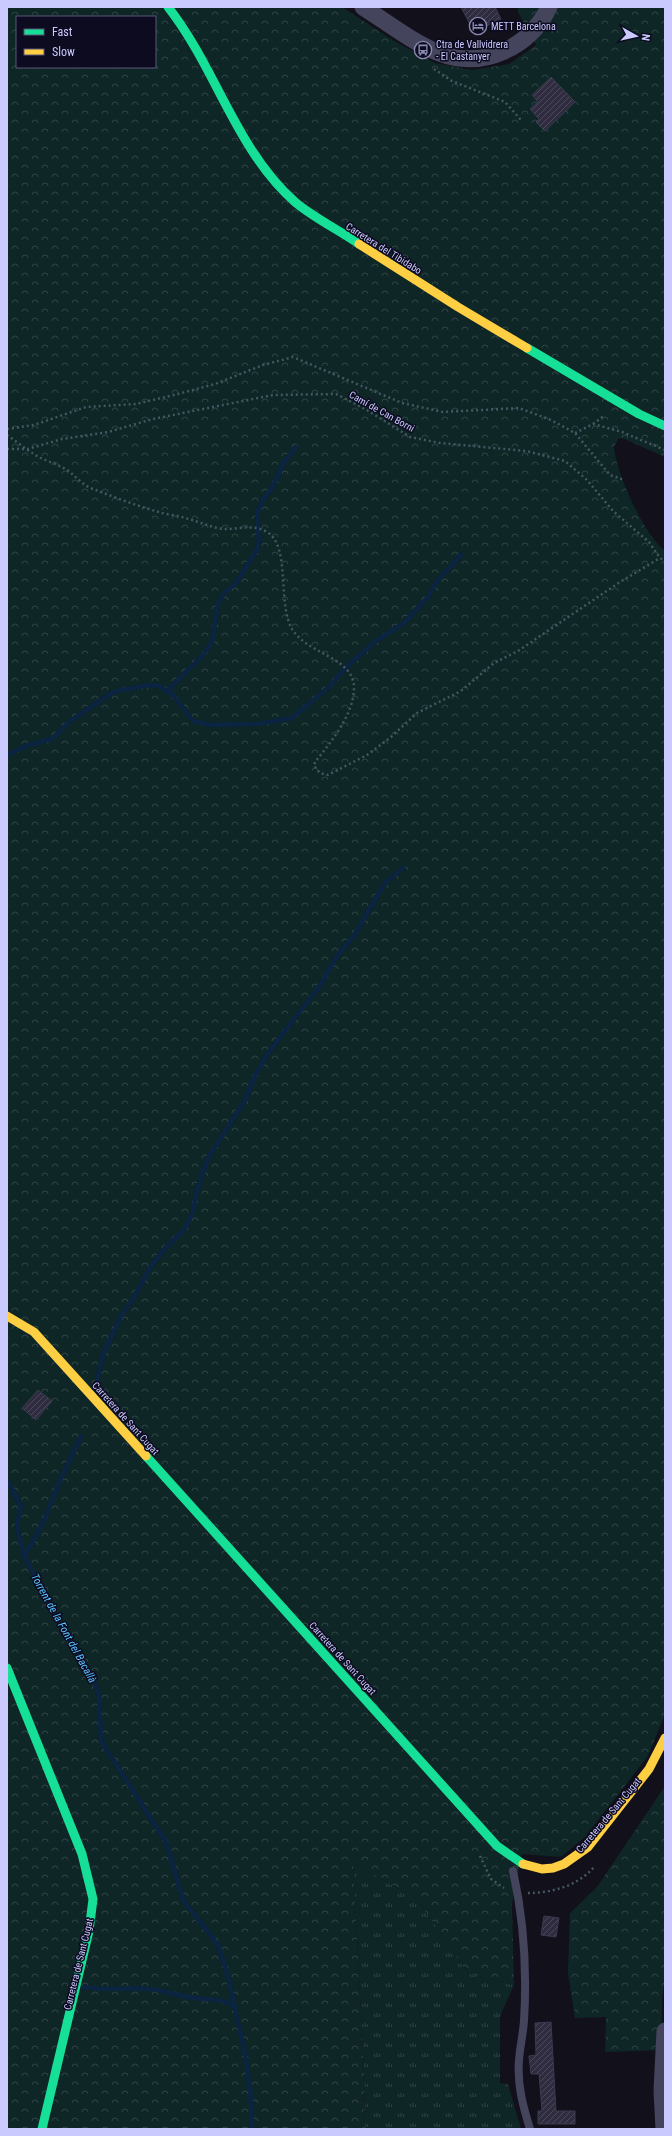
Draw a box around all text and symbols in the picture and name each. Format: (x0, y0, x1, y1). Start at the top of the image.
legend (16, 16, 156, 68)
hotel icon: METT Barcelona (468, 16, 488, 36)
north arrow (616, 16, 656, 56)
place label: METT Barcelona (491, 21, 556, 32)
text: Fast (52, 25, 73, 39)
text: N (638, 33, 652, 42)
place label: Ctra de Vallvidrera - El Castanyer (436, 39, 508, 62)
bus stop icon: Ctra de Vallvidrera - El Castanyer (413, 40, 433, 60)
text: Slow (52, 45, 75, 59)
street label: Carretera del Tibidabo (344, 221, 424, 276)
street label: Camí de Can Borni (347, 389, 416, 434)
street label: Carretera de Sant Cugat (90, 1380, 161, 1457)
water label: Torrent de la Font del Bacallà (28, 1571, 99, 1685)
street label: Carretera de Sant Cugat (307, 1620, 378, 1697)
street label: Carretera de Sant Cugat (574, 1776, 643, 1855)
street label: Carretera de Sant Cugat (62, 1917, 95, 2011)

